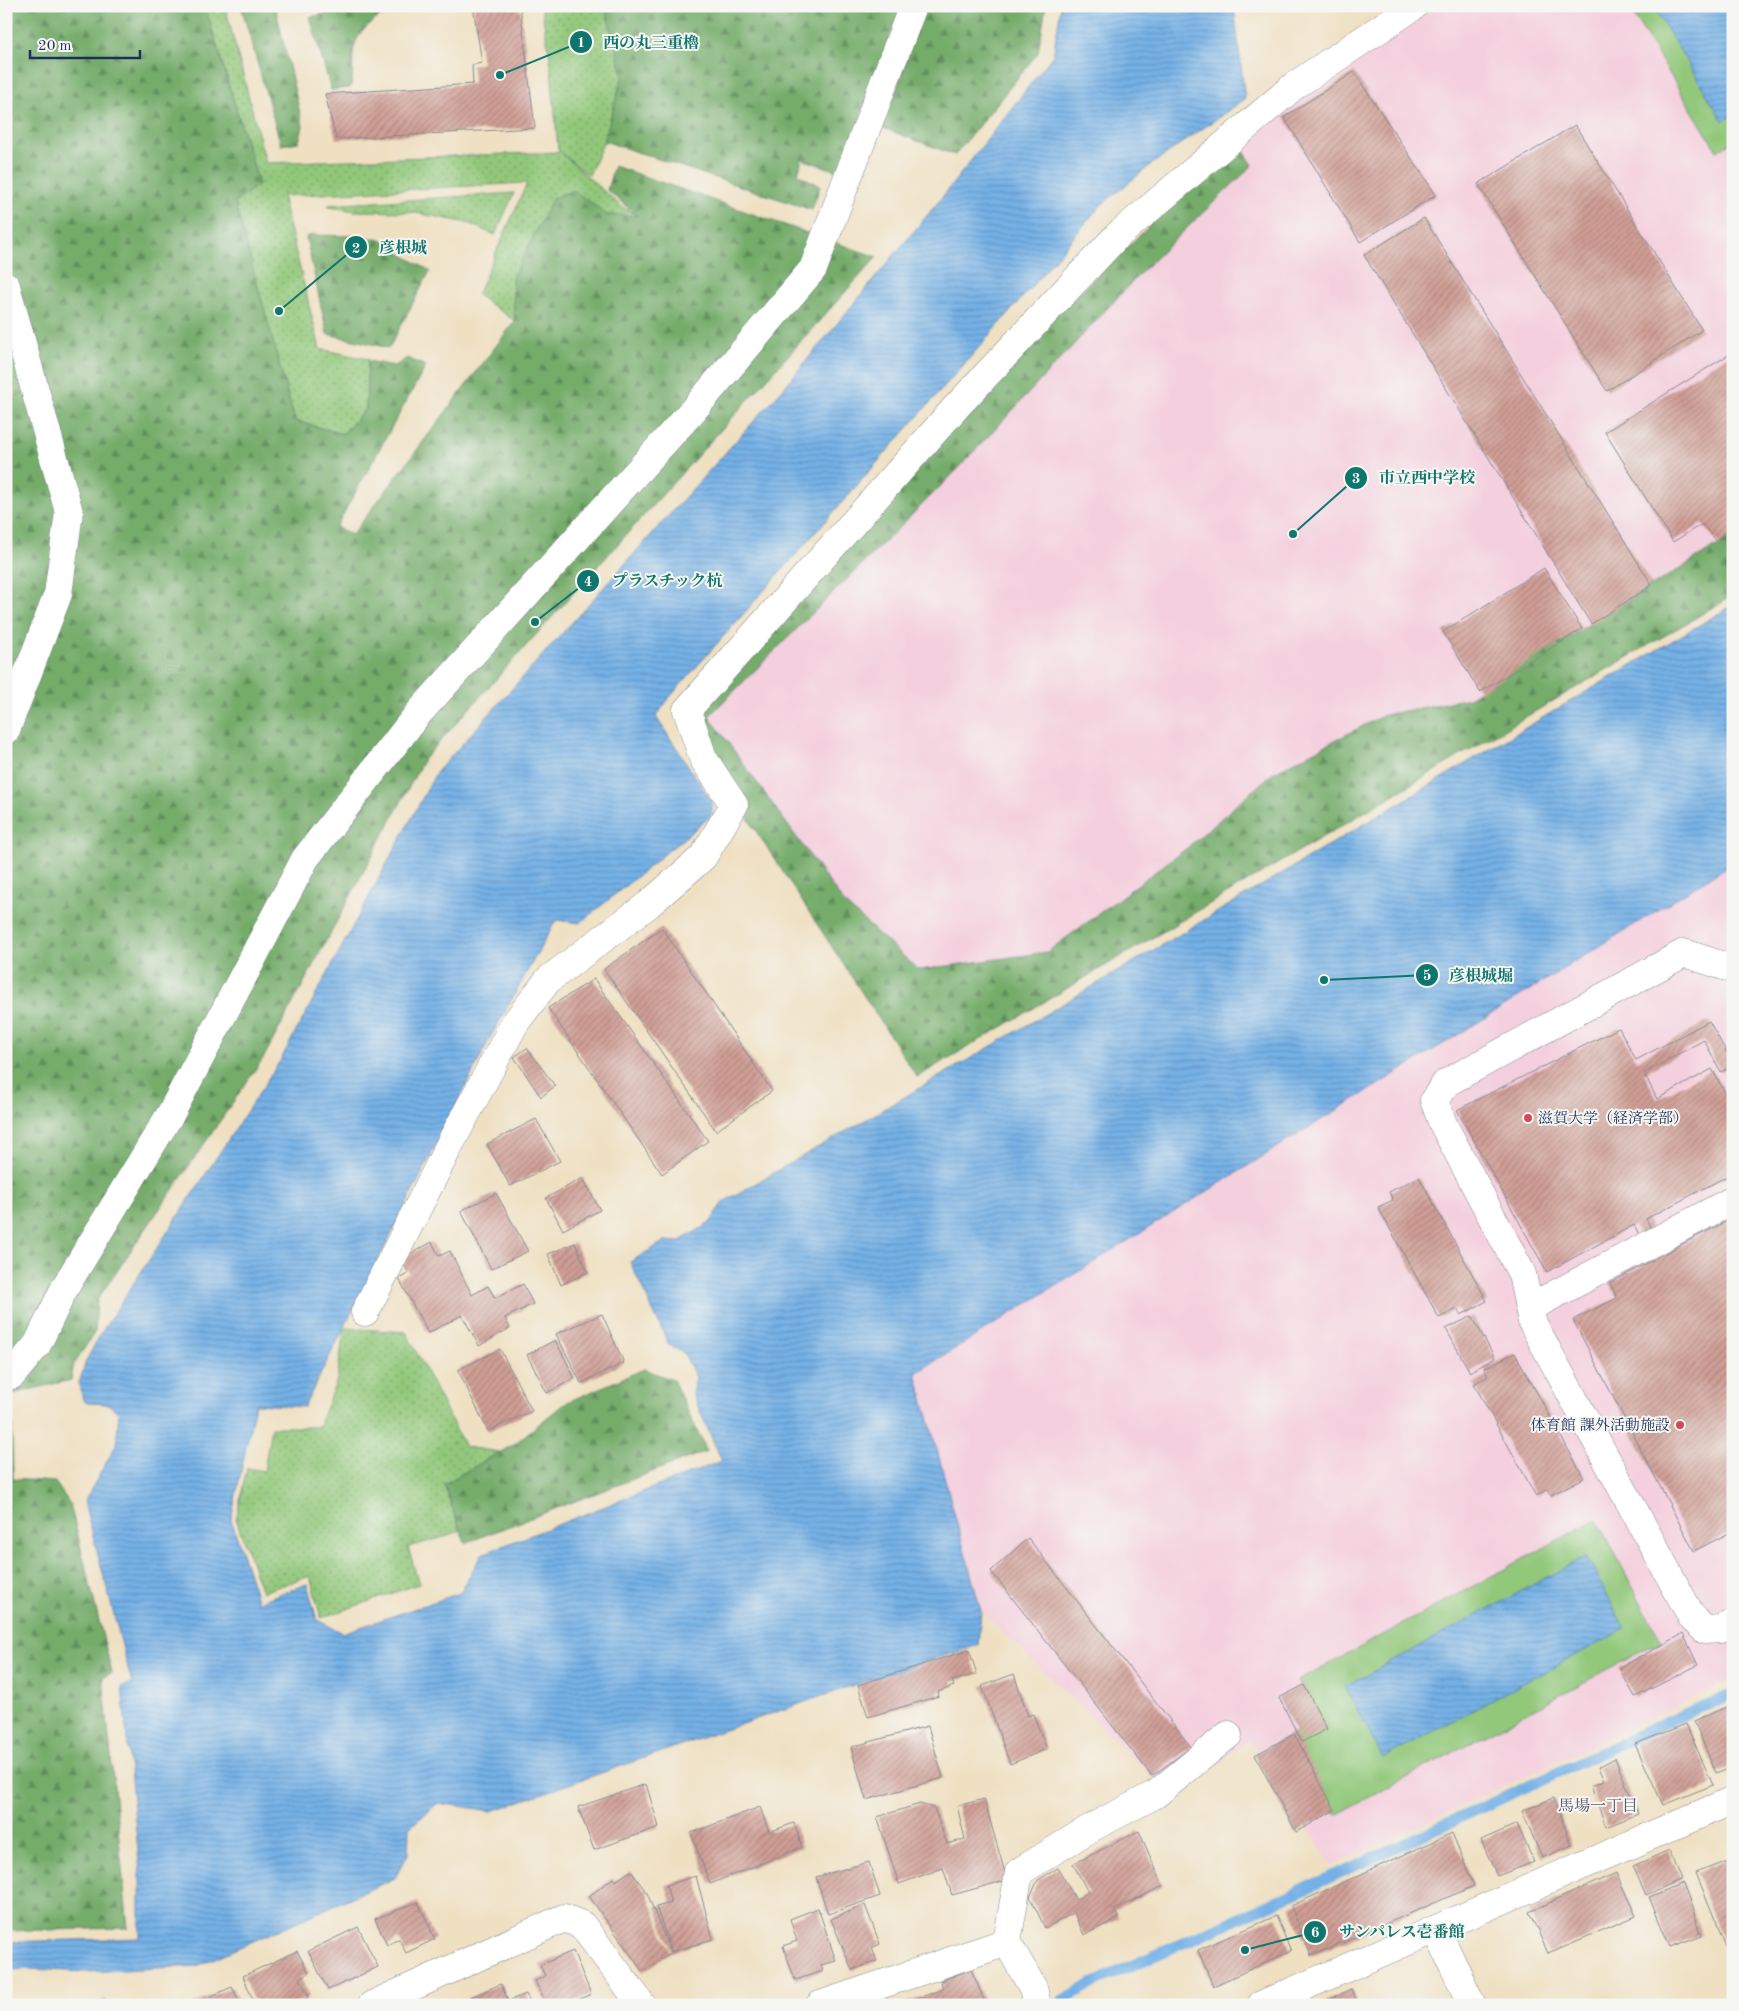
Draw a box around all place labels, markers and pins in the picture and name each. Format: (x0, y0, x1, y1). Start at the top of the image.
callout: 西の丸三重櫓 (568, 27, 709, 58)
callout: 彦根城 (344, 232, 437, 263)
callout: 市立西中学校 (1344, 462, 1485, 493)
callout: プラスチック杭 (576, 565, 733, 596)
callout: 彦根城堀 (1414, 959, 1523, 990)
place label: 滋賀大学（経済学部） (1538, 1110, 1688, 1127)
marker: 滋賀大学（経済学部） (1522, 1112, 1534, 1124)
place label: 体育館 課外活動施設 (1531, 1417, 1670, 1434)
marker: 体育館 課外活動施設 (1674, 1419, 1686, 1431)
callout: サンパレス壱番館 (1303, 1916, 1476, 1947)

